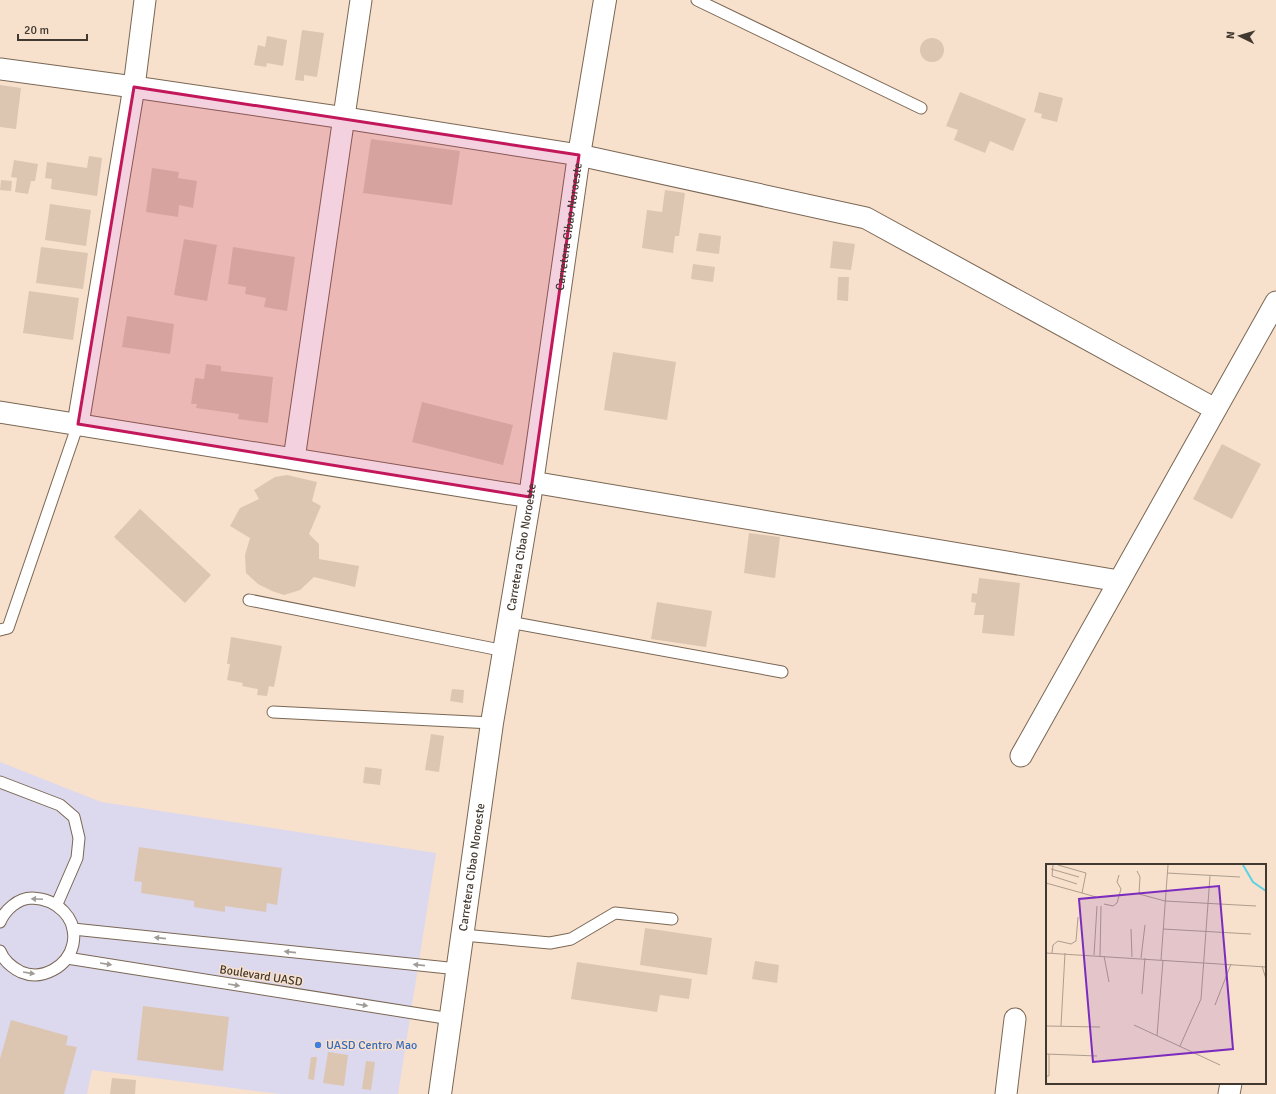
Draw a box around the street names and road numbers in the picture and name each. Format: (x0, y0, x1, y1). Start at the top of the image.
street label: Carretera Cibao Noroeste (552, 162, 585, 292)
street label: Carretera Cibao Noroeste (503, 482, 539, 612)
street label: Carretera Cibao Noroeste (455, 802, 488, 932)
street label: Boulevard UASD (218, 962, 304, 990)

